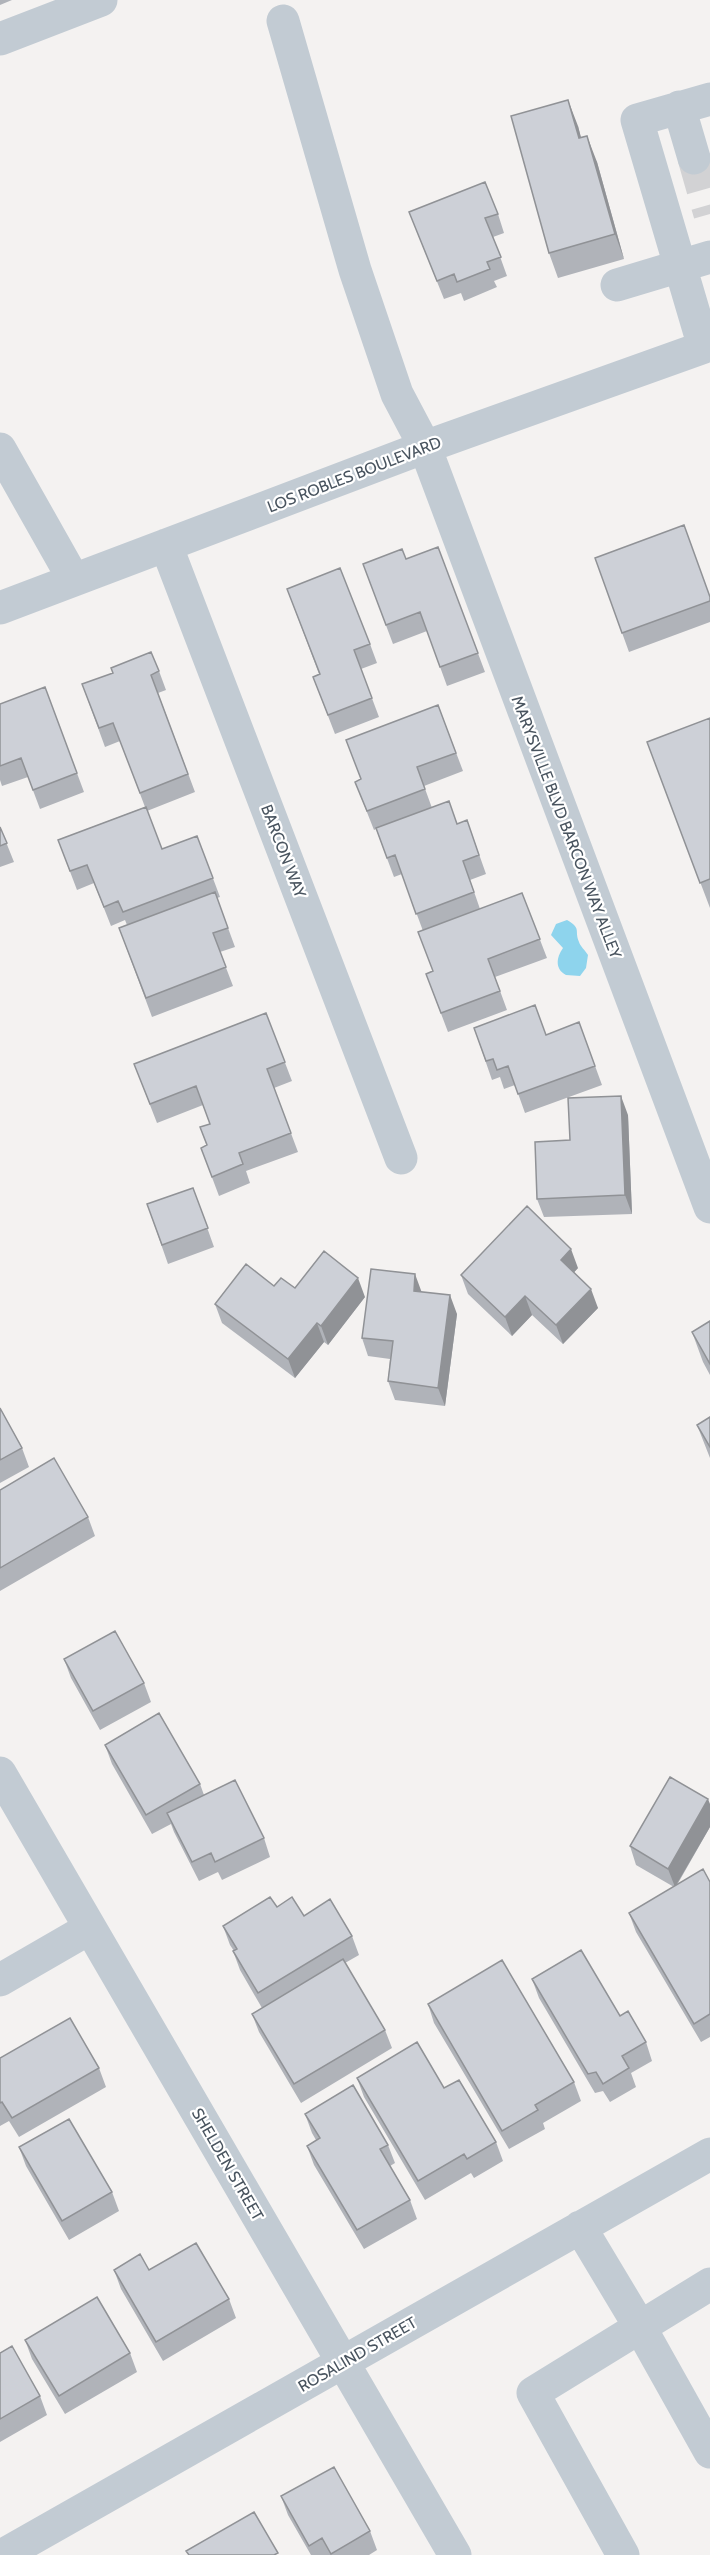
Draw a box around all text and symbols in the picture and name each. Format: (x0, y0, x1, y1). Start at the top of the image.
street label: LOS ROBLES BOULEVARD (265, 433, 444, 516)
street label: MARYSVILLE BLVD BARCON WAY ALLEY (508, 693, 626, 962)
street label: BARCON WAY (257, 802, 310, 901)
street label: SHELDEN STREET (188, 2105, 268, 2224)
street label: ROSALIND STREET (295, 2313, 420, 2396)

